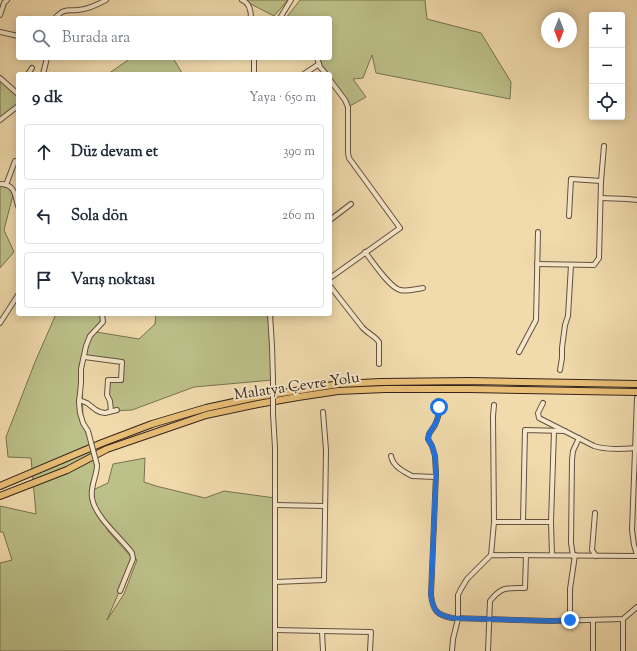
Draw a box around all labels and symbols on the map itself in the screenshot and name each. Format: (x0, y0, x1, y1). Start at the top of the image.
north arrow (541, 12, 577, 48)
street label: Malatya Çevre Yolu (233, 368, 361, 406)
route start (430, 398, 448, 416)
route end (561, 611, 579, 629)

